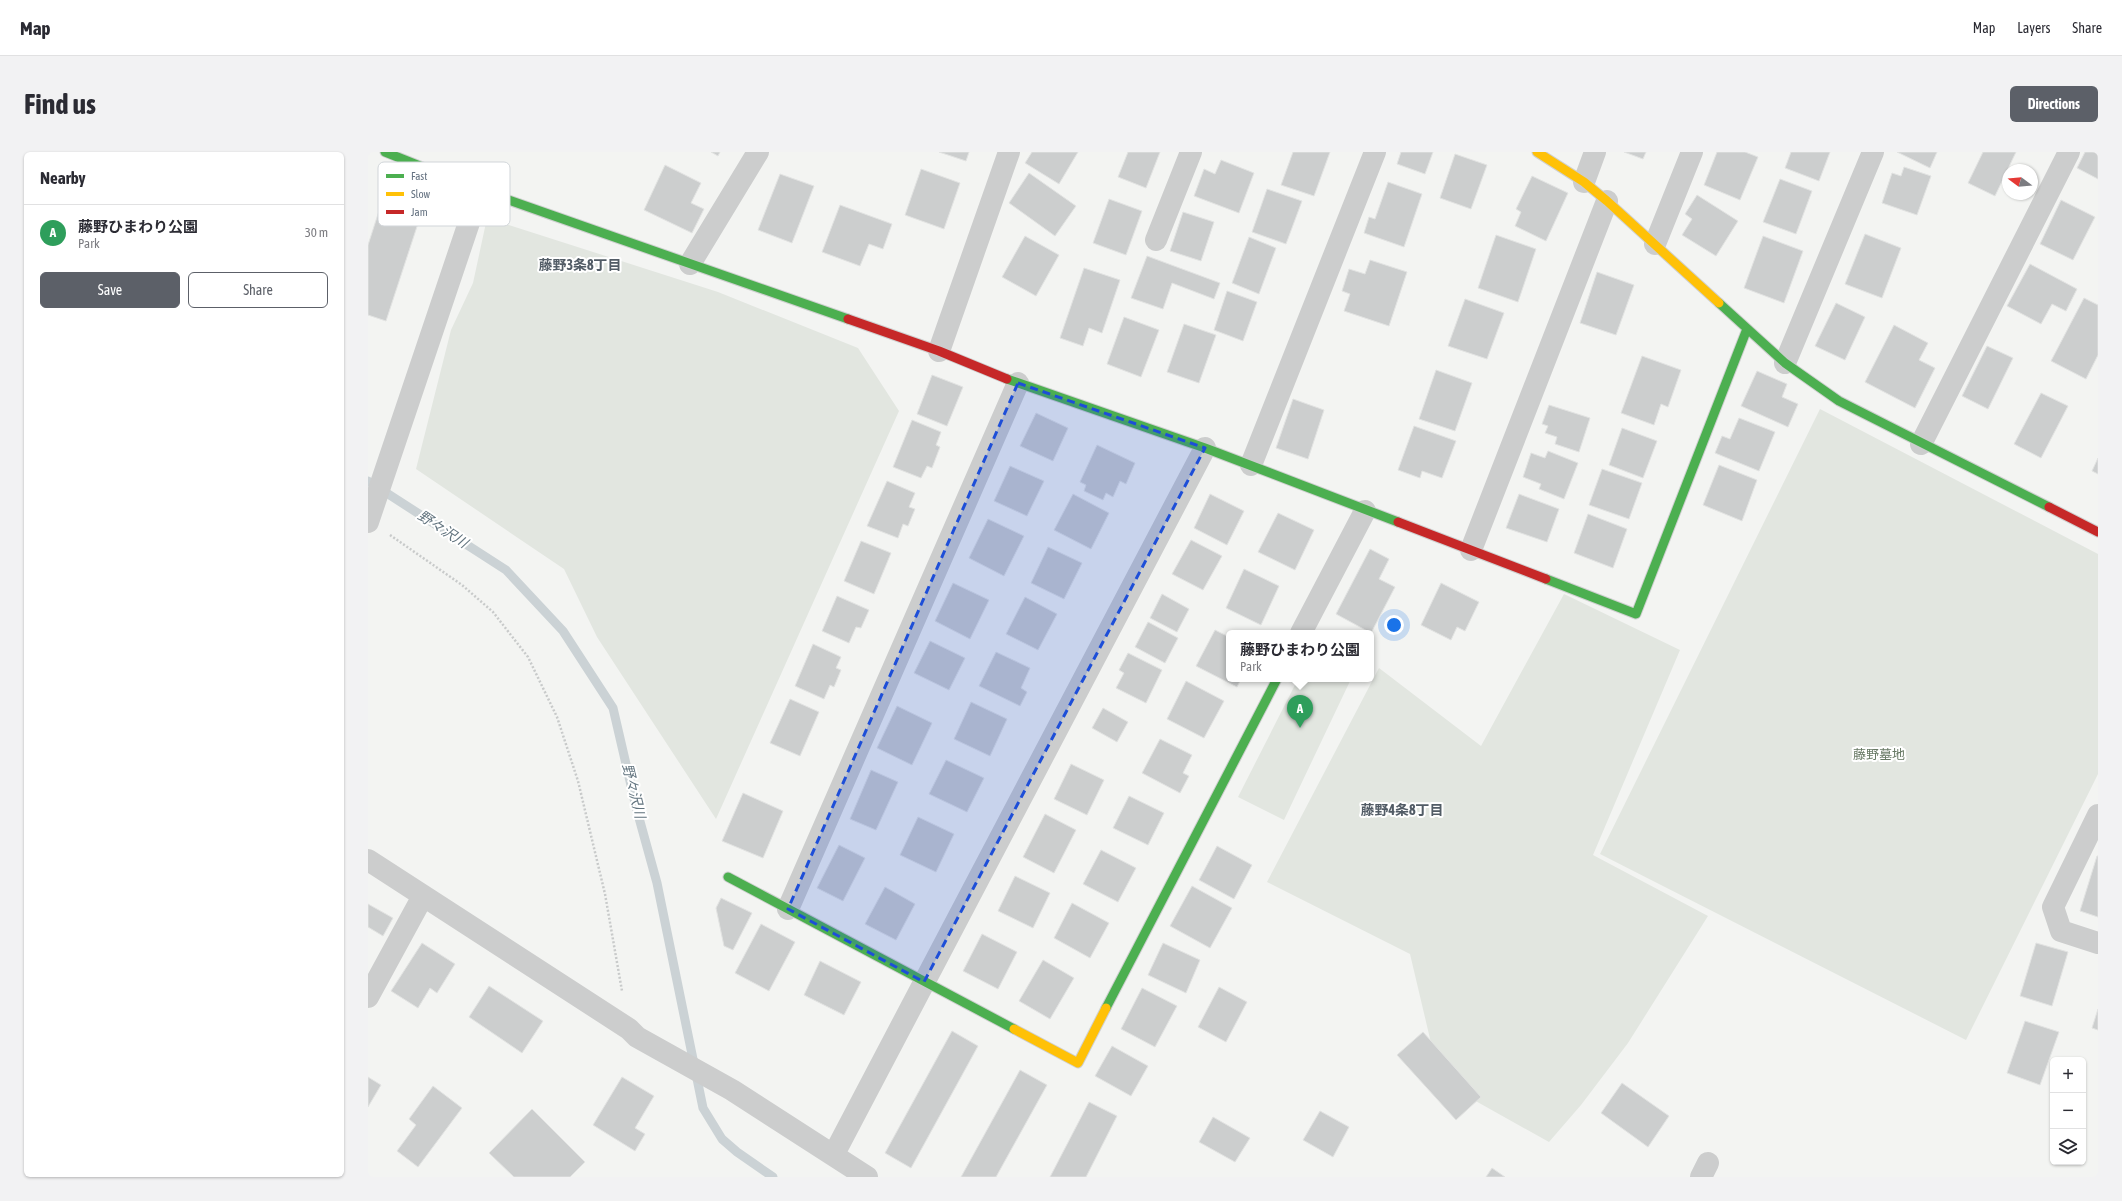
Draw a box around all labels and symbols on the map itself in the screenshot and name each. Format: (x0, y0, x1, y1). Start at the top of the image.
legend (378, 162, 510, 226)
north arrow (2002, 164, 2038, 200)
text: Fast (411, 170, 427, 182)
text: Slow (411, 188, 430, 200)
text: Jam (411, 206, 428, 218)
district label: 藤野3条8丁目 (538, 257, 622, 273)
water label: 野々沢川 (415, 507, 473, 552)
your location (1384, 615, 1404, 635)
pin: A (1287, 695, 1313, 728)
park label: 藤野墓地 (1853, 747, 1905, 762)
water label: 野々沢川 (619, 762, 649, 822)
district label: 藤野4条8丁目 (1360, 802, 1444, 818)

